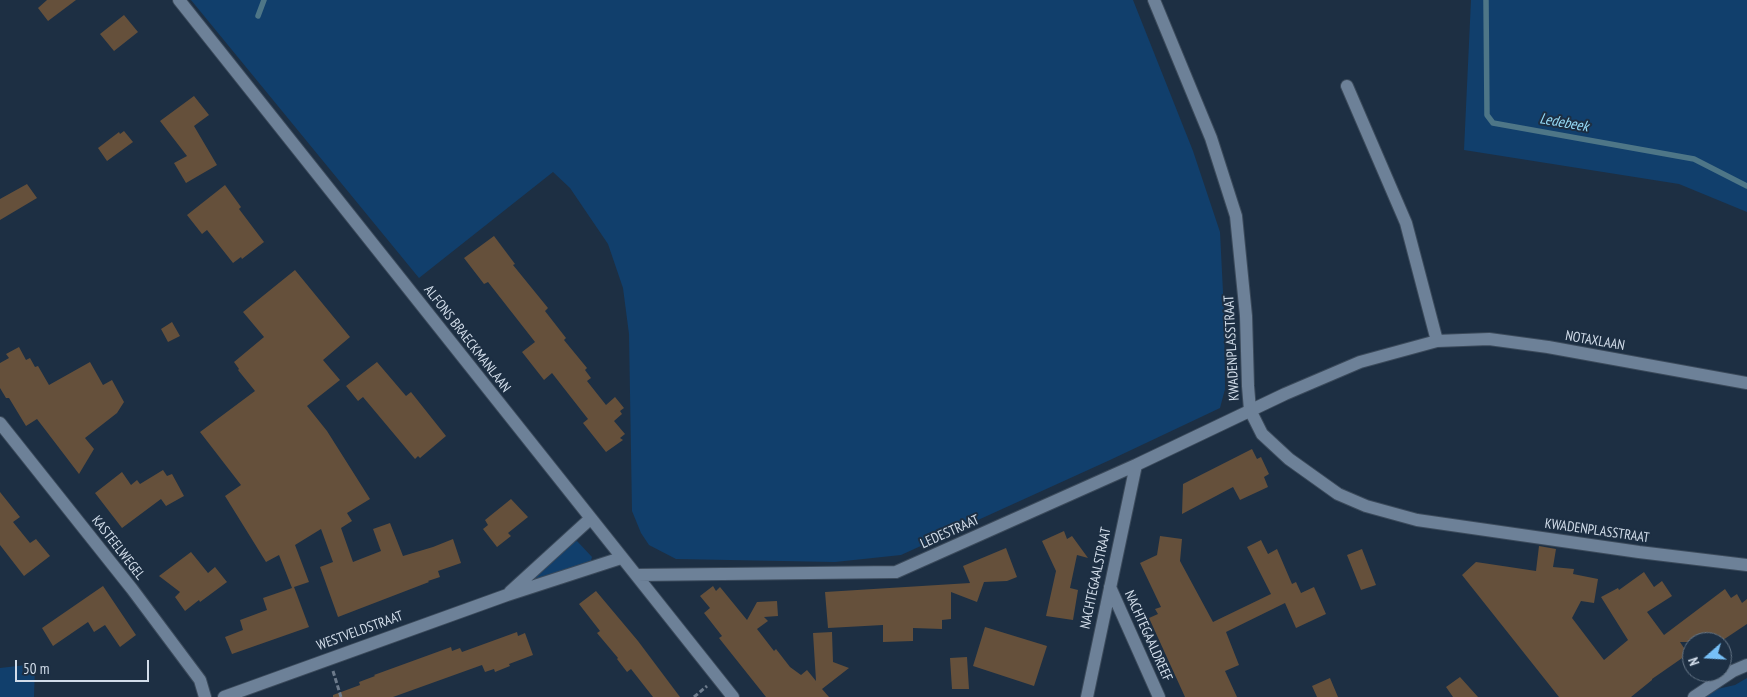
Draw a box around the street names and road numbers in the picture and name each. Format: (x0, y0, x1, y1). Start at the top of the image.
street label: ALFONS BRAECKMANLAAN (420, 282, 514, 396)
street label: KWADENPLASSTRAAT (1221, 295, 1243, 401)
street label: NOTAXLAAN (1564, 328, 1626, 354)
street label: LEDESTRAAT (918, 512, 982, 552)
street label: KASTEELWEGEL (88, 513, 148, 583)
street label: KWADENPLASSTRAAT (1544, 515, 1650, 547)
street label: NACHTEGAALSTRAAT (1077, 526, 1115, 630)
street label: NACHTEGAALDREEF (1120, 588, 1176, 684)
street label: WESTVELDSTRAAT (315, 608, 405, 654)

